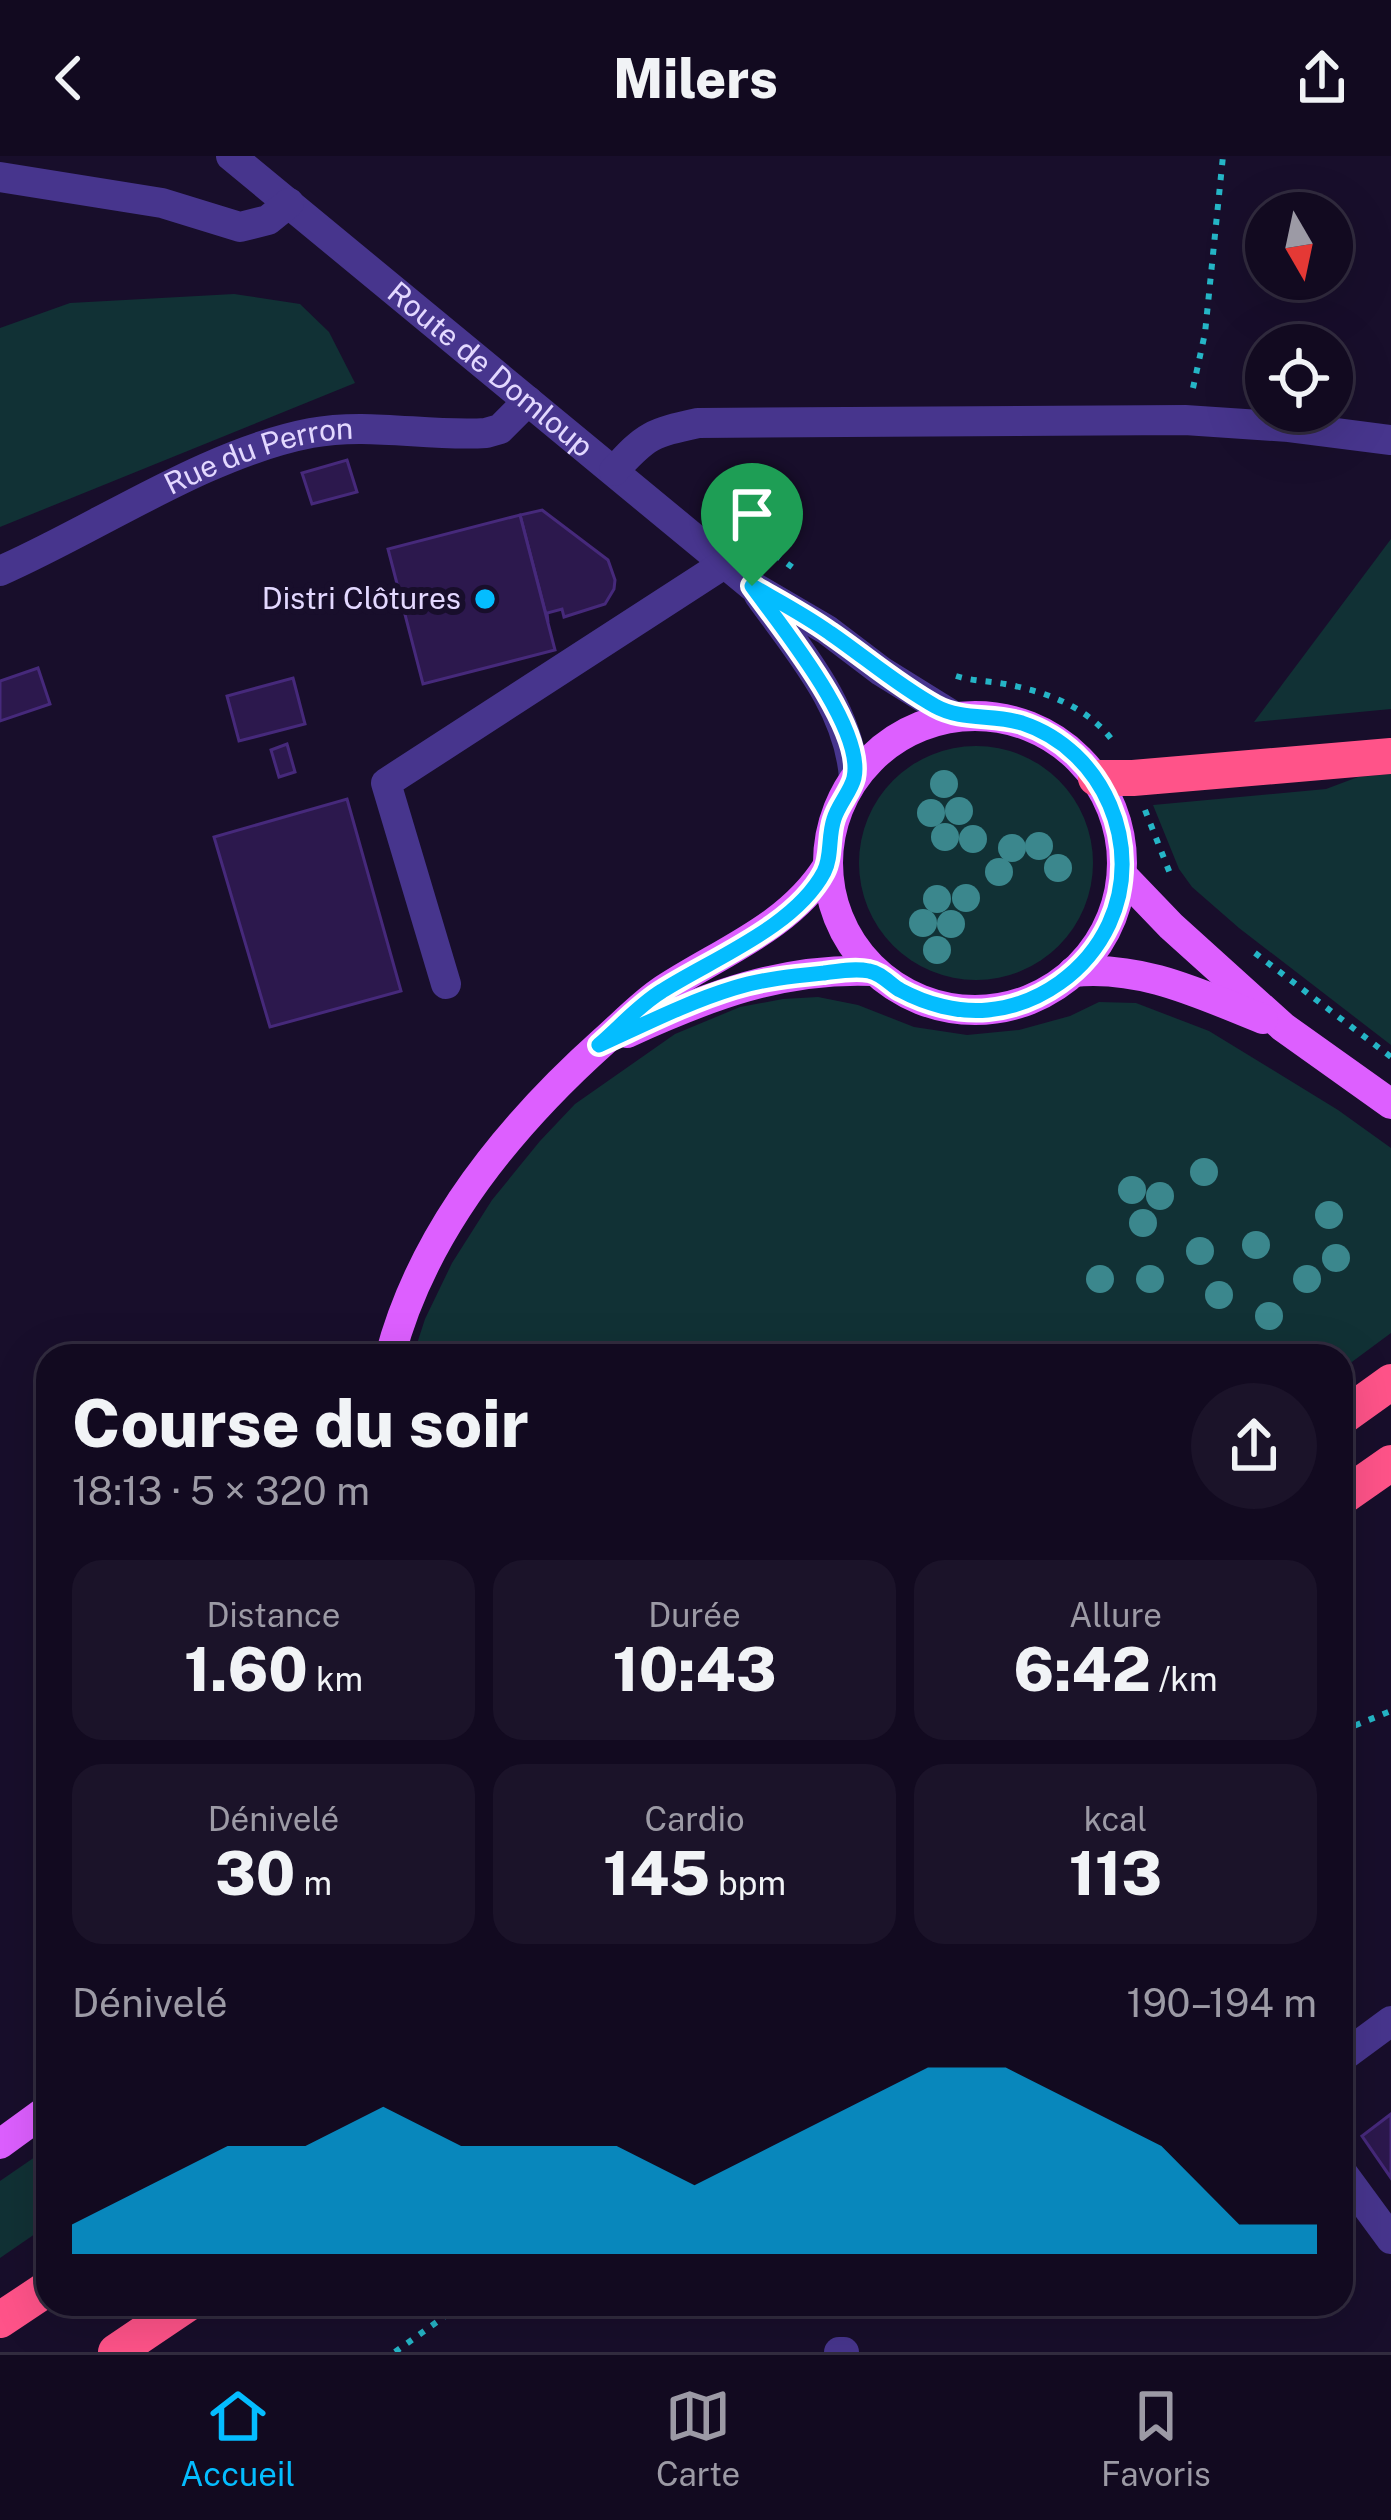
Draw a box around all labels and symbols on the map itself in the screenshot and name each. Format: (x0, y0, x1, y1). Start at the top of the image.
north arrow (1245, 192, 1353, 300)
street label: Route de Domloup (381, 274, 601, 464)
street label: Rue du Perron (158, 410, 354, 502)
pin (701, 463, 803, 586)
place label: Distri Clôtures (262, 580, 461, 616)
marker: Distri Clôtures (472, 586, 498, 612)

